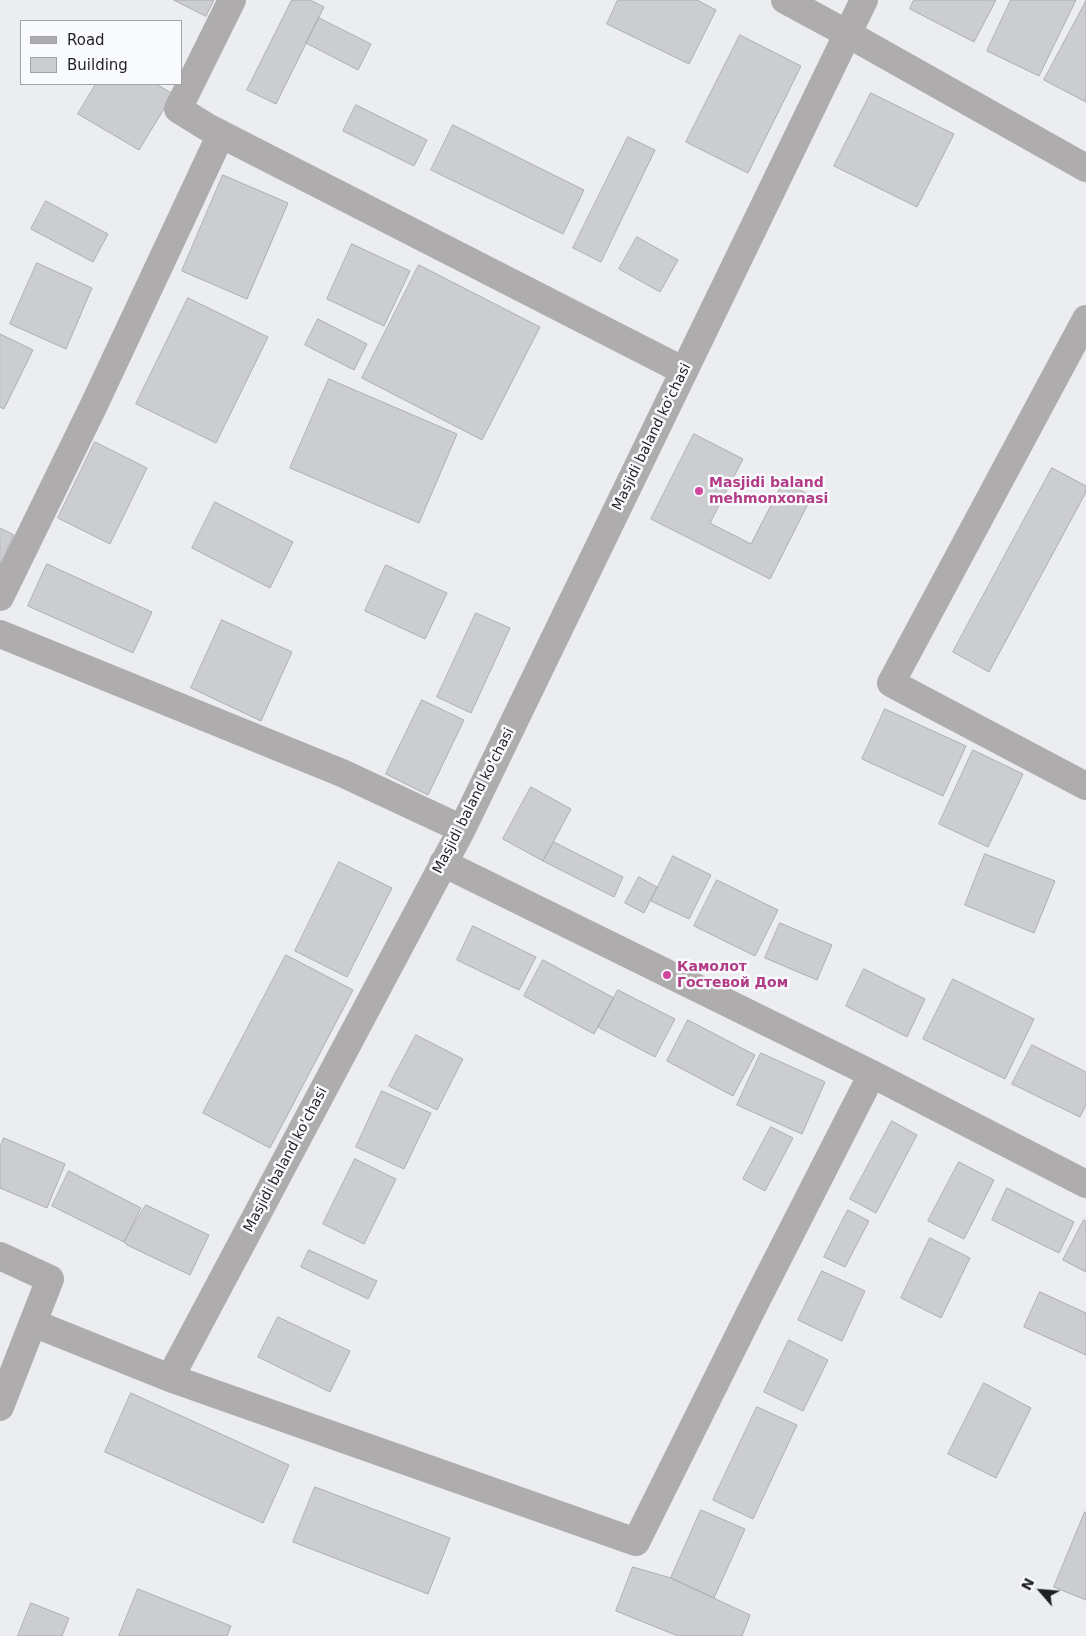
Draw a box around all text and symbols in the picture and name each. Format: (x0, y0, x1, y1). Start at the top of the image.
legend (20, 20, 182, 85)
text: Road (67, 31, 105, 49)
text: Building (67, 56, 128, 74)
street label: Masjidi baland ko'chasi (609, 361, 695, 513)
place label: Masjidi baland mehmonxonasi (709, 475, 828, 508)
marker: Masjidi baland mehmonxonasi (693, 485, 705, 497)
street label: Masjidi baland ko'chasi (430, 725, 518, 877)
place label: Камолот Гостевой Дом (677, 959, 788, 992)
marker: Камолот Гостевой Дом (661, 969, 673, 981)
street label: Masjidi baland ko'chasi (241, 1085, 331, 1235)
north arrow (1016, 1566, 1066, 1616)
text: N (1018, 1575, 1037, 1593)

